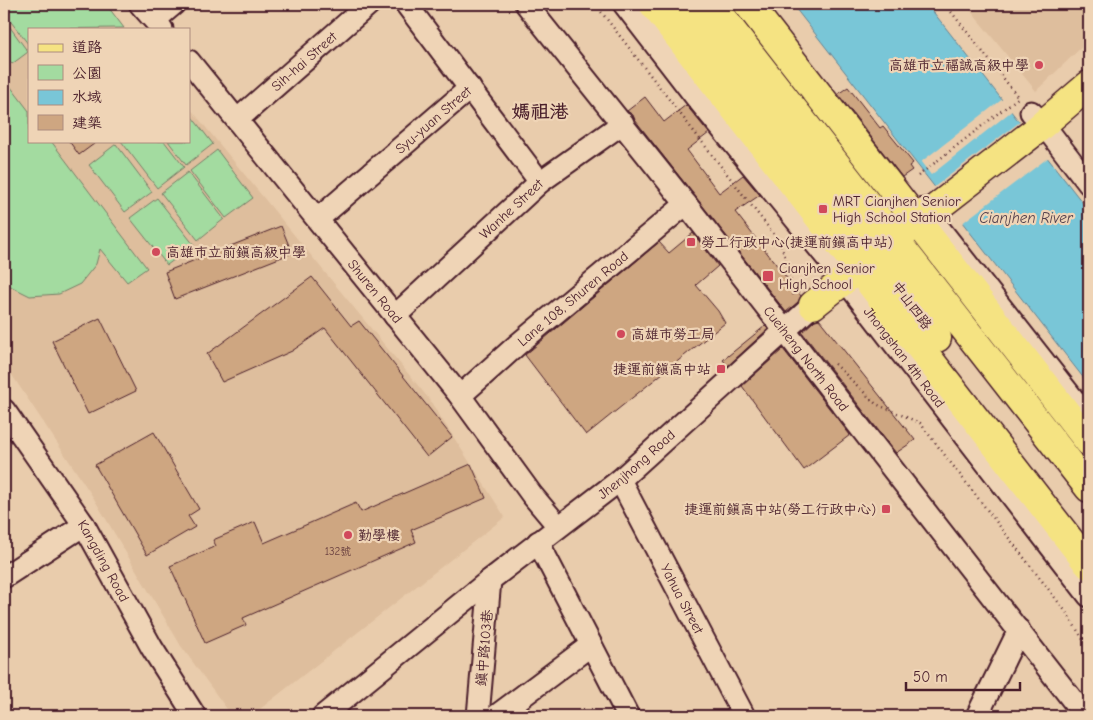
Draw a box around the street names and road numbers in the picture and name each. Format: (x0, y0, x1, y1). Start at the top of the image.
street label: Sih-hai Street (268, 28, 341, 95)
street label: Syu-yuan Street (392, 82, 476, 158)
street label: Wanhe Street (476, 175, 547, 243)
street label: Lane 108, Shuren Road (514, 248, 632, 350)
street label: Shuren Road (344, 256, 406, 327)
street label: 中山四路 (888, 278, 935, 333)
street label: Cueiheng North Road (760, 303, 852, 415)
street label: Jhongshan 4th Road (860, 304, 948, 411)
street label: Jhenjhong Road (595, 426, 679, 503)
street label: Kangding Road (74, 517, 133, 605)
street label: Yahua Street (657, 561, 708, 637)
street label: 鎮中路103巷 (473, 608, 496, 687)

